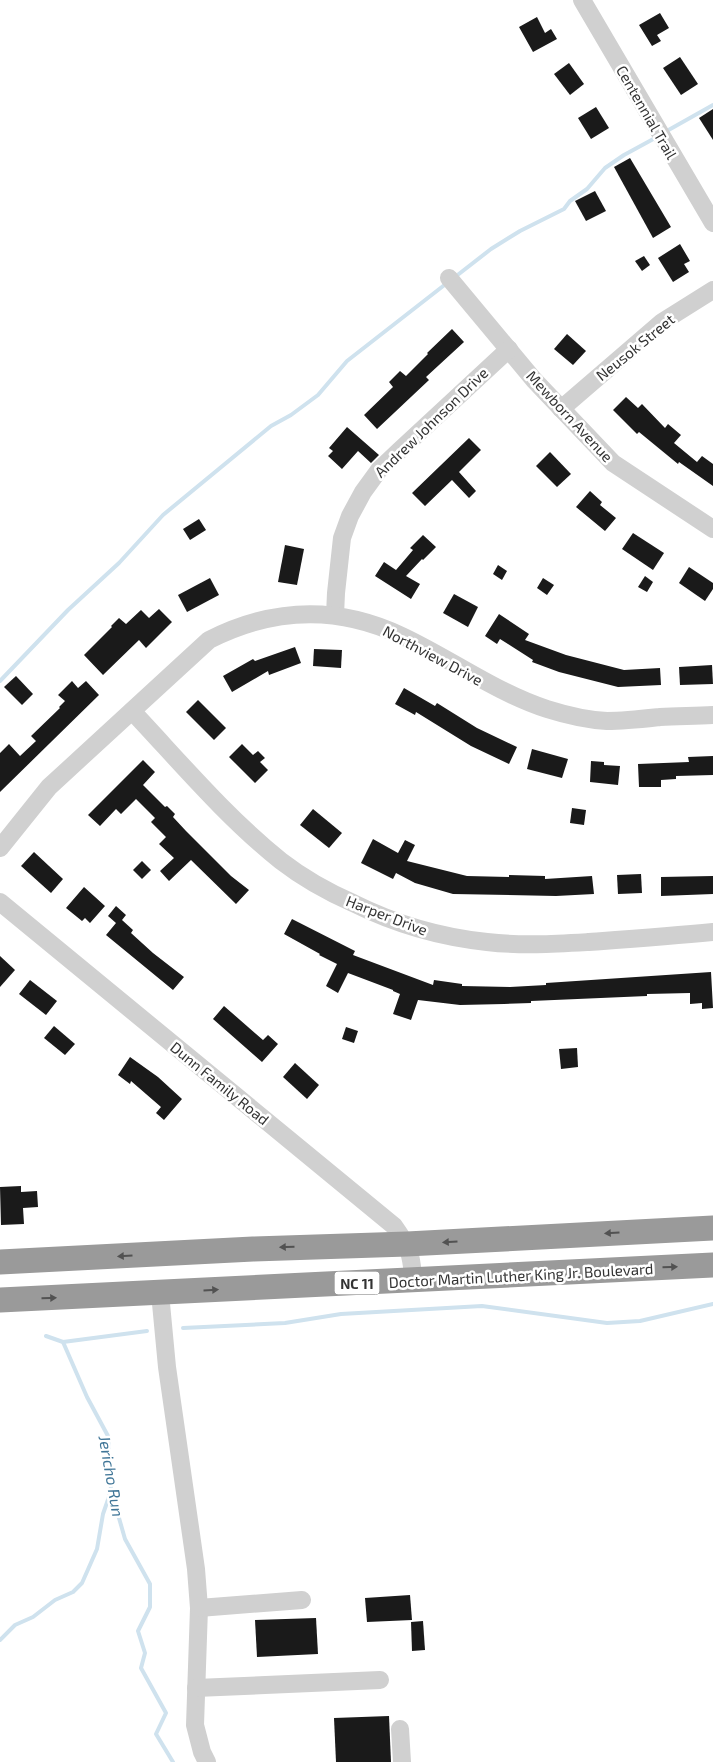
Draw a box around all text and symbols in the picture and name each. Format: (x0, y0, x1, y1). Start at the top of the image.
street label: Centennial Trail (613, 62, 681, 163)
street label: Neusok Street (592, 310, 678, 384)
street label: Andrew Johnson Drive (371, 363, 491, 481)
street label: Mewborn Avenue (523, 366, 617, 466)
street label: Northview Drive (380, 621, 486, 689)
street label: Harper Drive (344, 891, 430, 939)
street label: Dunn Family Road (167, 1038, 273, 1128)
one-way arrow (604, 1230, 620, 1238)
one-way arrow (441, 1238, 457, 1246)
one-way arrow (279, 1244, 295, 1252)
one-way arrow (117, 1252, 133, 1260)
street label: Doctor Martin Luther King Jr. Boulevard (388, 1259, 654, 1291)
one-way arrow (663, 1263, 679, 1271)
road number: NC 11 (334, 1272, 380, 1295)
one-way arrow (203, 1286, 219, 1294)
one-way arrow (41, 1294, 57, 1302)
water label: Jericho Run (95, 1433, 128, 1518)

